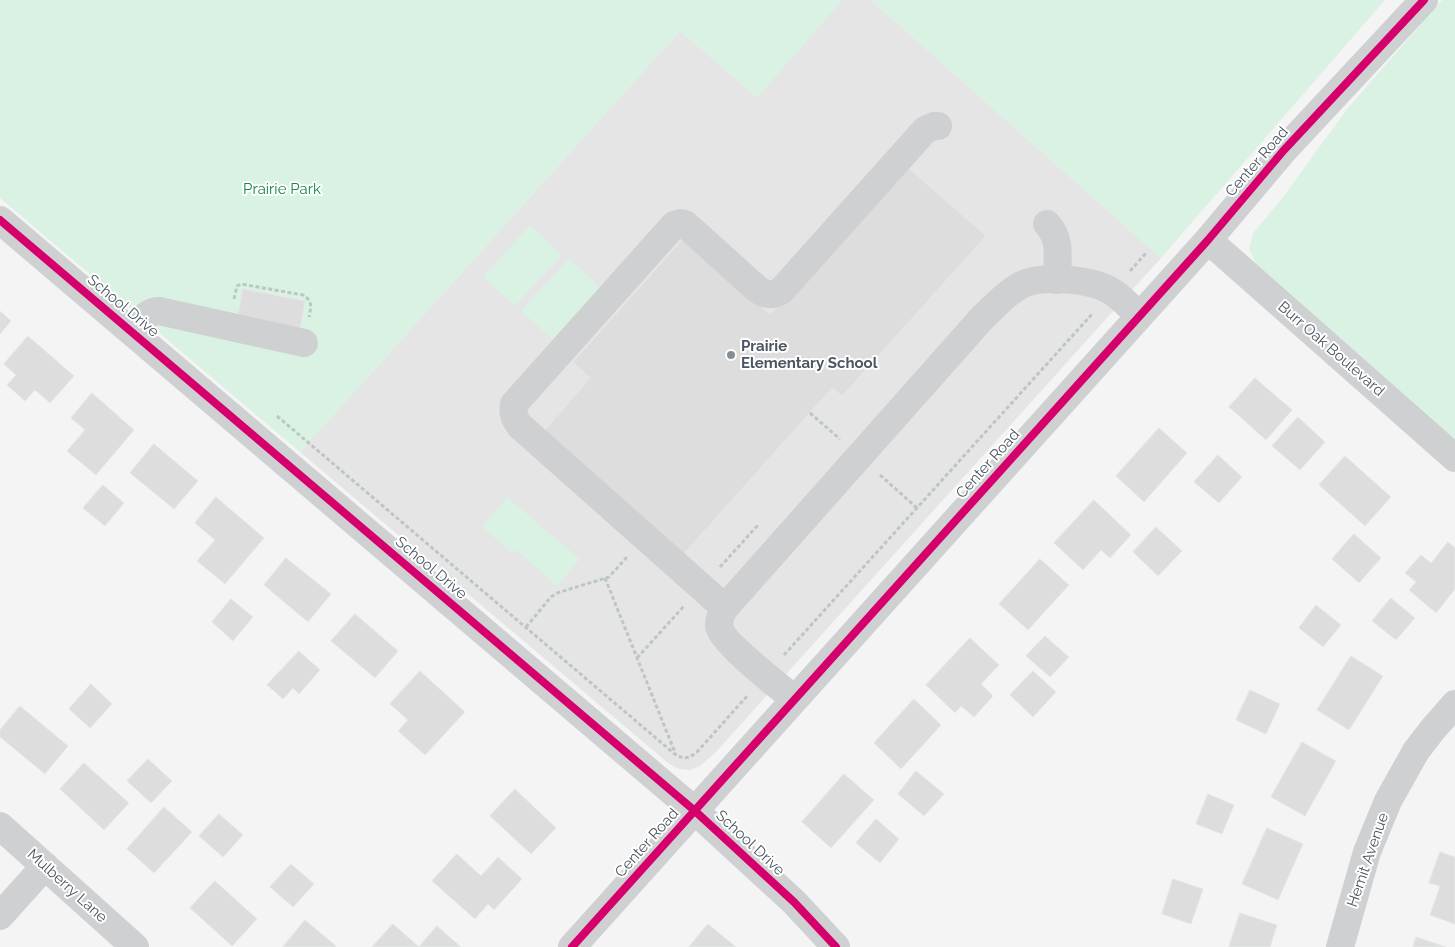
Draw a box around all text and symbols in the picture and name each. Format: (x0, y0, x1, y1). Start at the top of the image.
street label: Center Road (1222, 123, 1292, 201)
park label: Prairie Park (243, 180, 321, 198)
street label: School Drive (84, 271, 162, 341)
street label: Burr Oak Boulevard (1274, 298, 1388, 400)
place label: Prairie Elementary School (741, 337, 877, 372)
marker: Prairie Elementary School (725, 349, 737, 361)
street label: Center Road (952, 426, 1024, 502)
street label: School Drive (392, 533, 470, 603)
street label: Center Road (611, 805, 683, 881)
street label: School Drive (712, 807, 788, 879)
street label: Hemit Avenue (1343, 811, 1393, 909)
street label: Mulberry Lane (23, 845, 111, 927)

